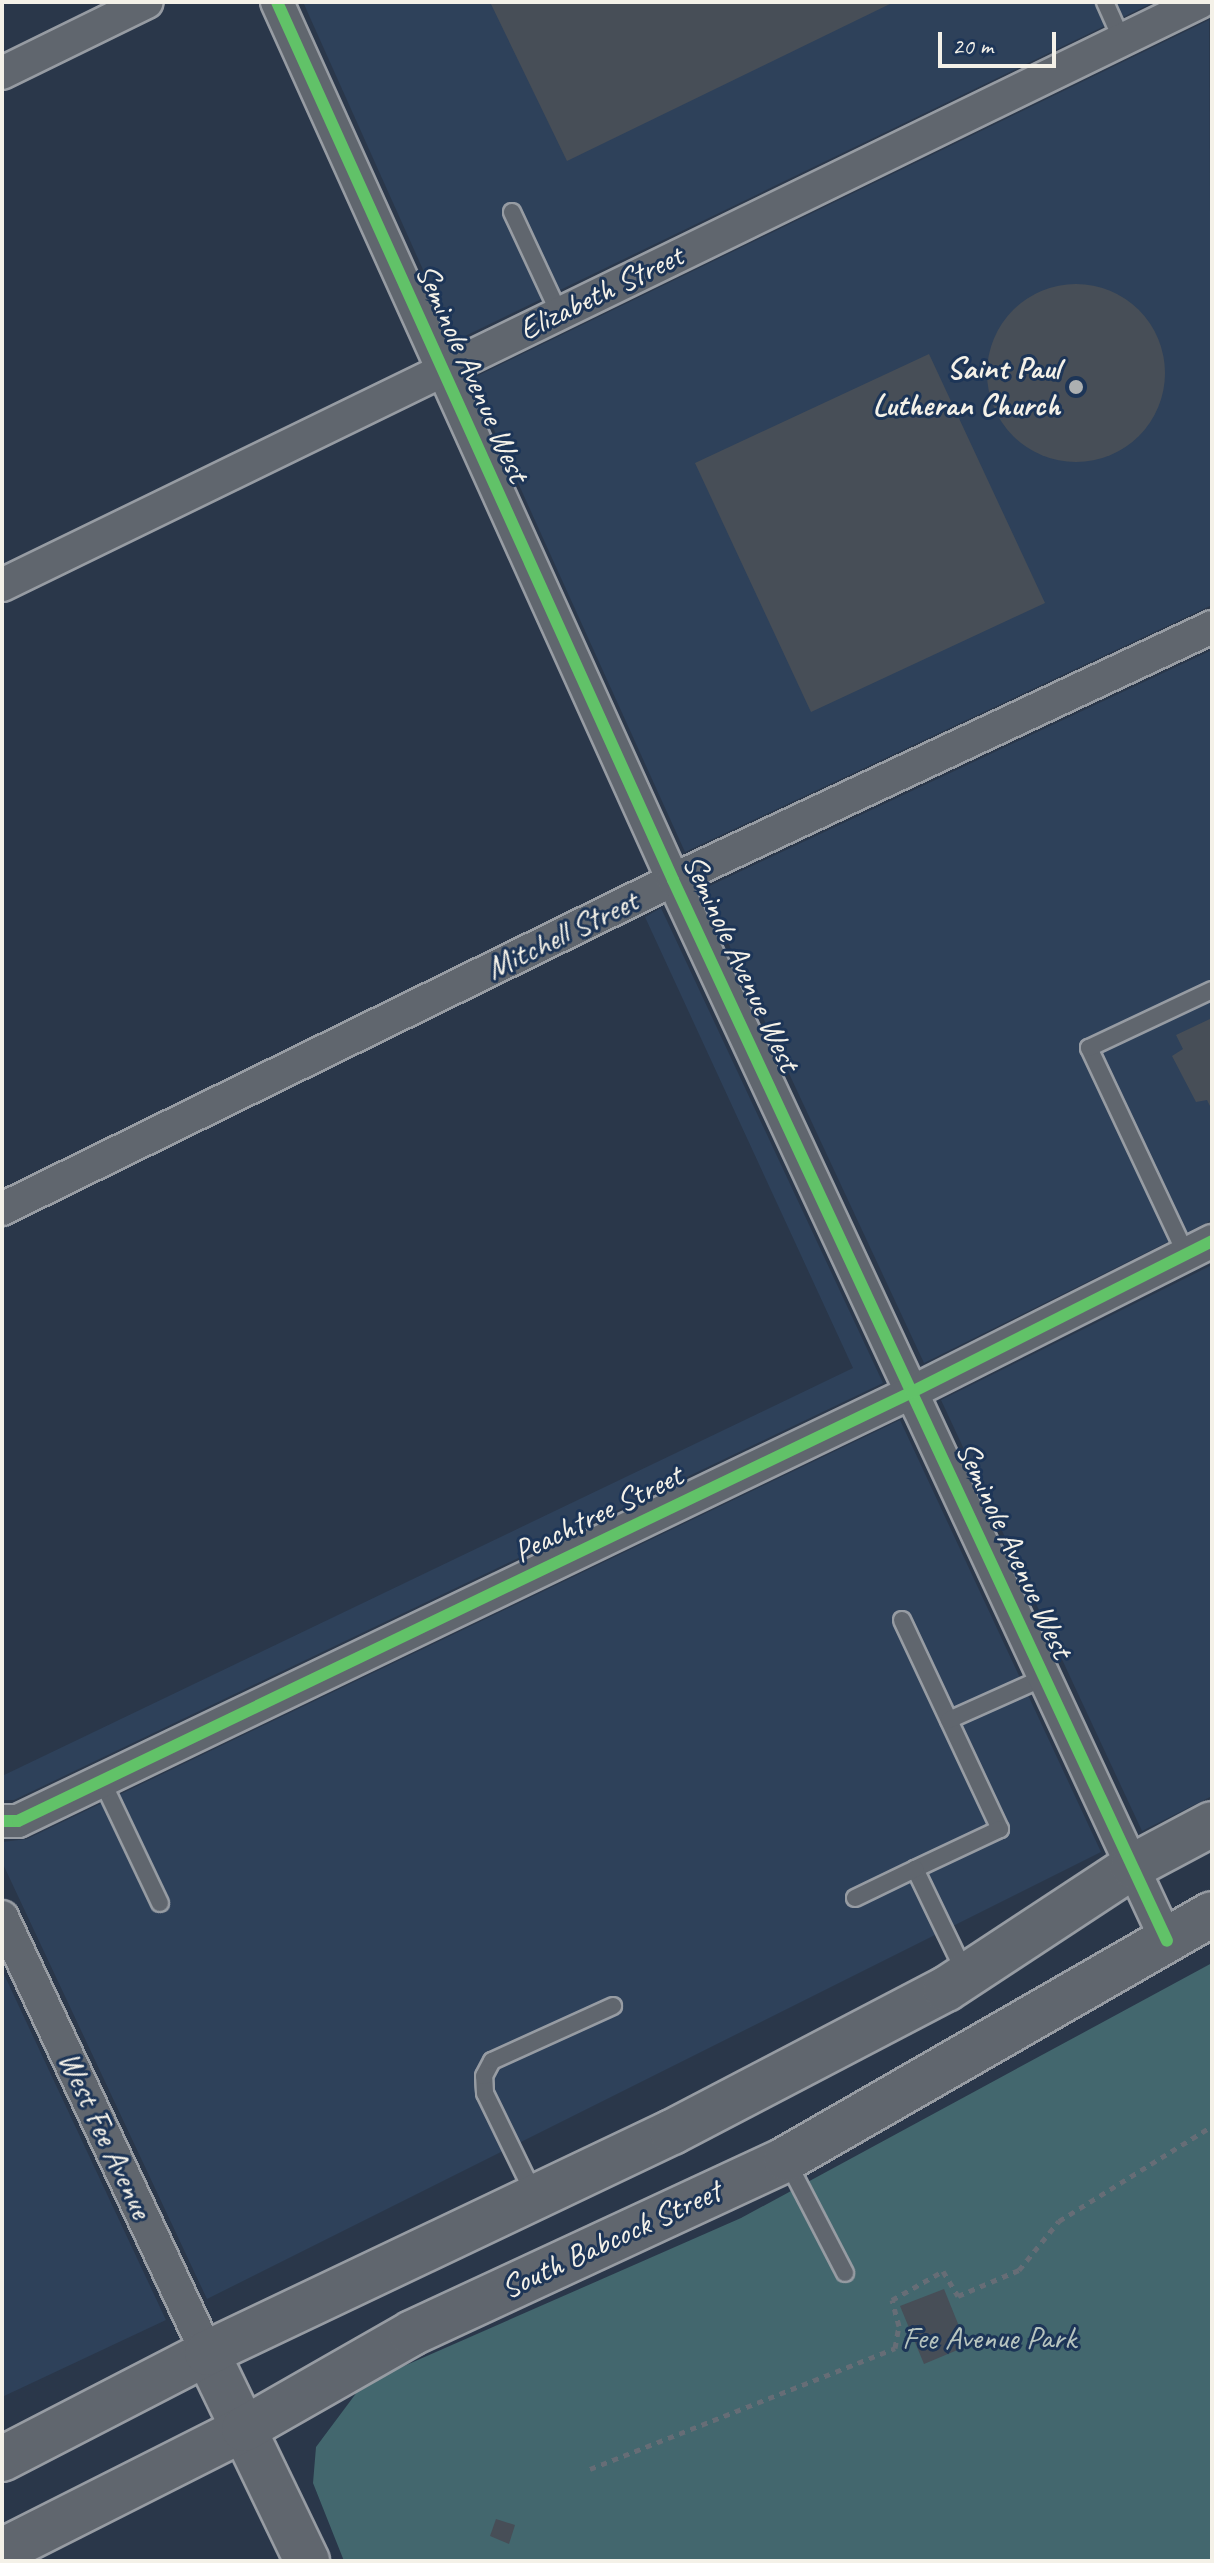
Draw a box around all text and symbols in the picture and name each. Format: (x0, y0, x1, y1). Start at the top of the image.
scale bar (942, 16, 1060, 66)
text: 20 m (952, 31, 993, 61)
street label: Elizabeth Street (513, 237, 689, 349)
street label: Seminole Avenue West (407, 258, 537, 488)
place label: Saint Paul Lutheran Church (871, 350, 1060, 425)
marker: Saint Paul Lutheran Church (1067, 378, 1085, 396)
street label: Seminole Avenue West (674, 848, 808, 1078)
street label: Mitchell Street (480, 882, 644, 988)
street label: Seminole Avenue West (947, 1435, 1081, 1665)
street label: Peachtree Street (507, 1456, 689, 1572)
street label: West Fee Avenue (50, 2046, 160, 2224)
street label: South Babcock Street (494, 2172, 728, 2308)
park label: Fee Avenue Park (902, 2319, 1076, 2357)

